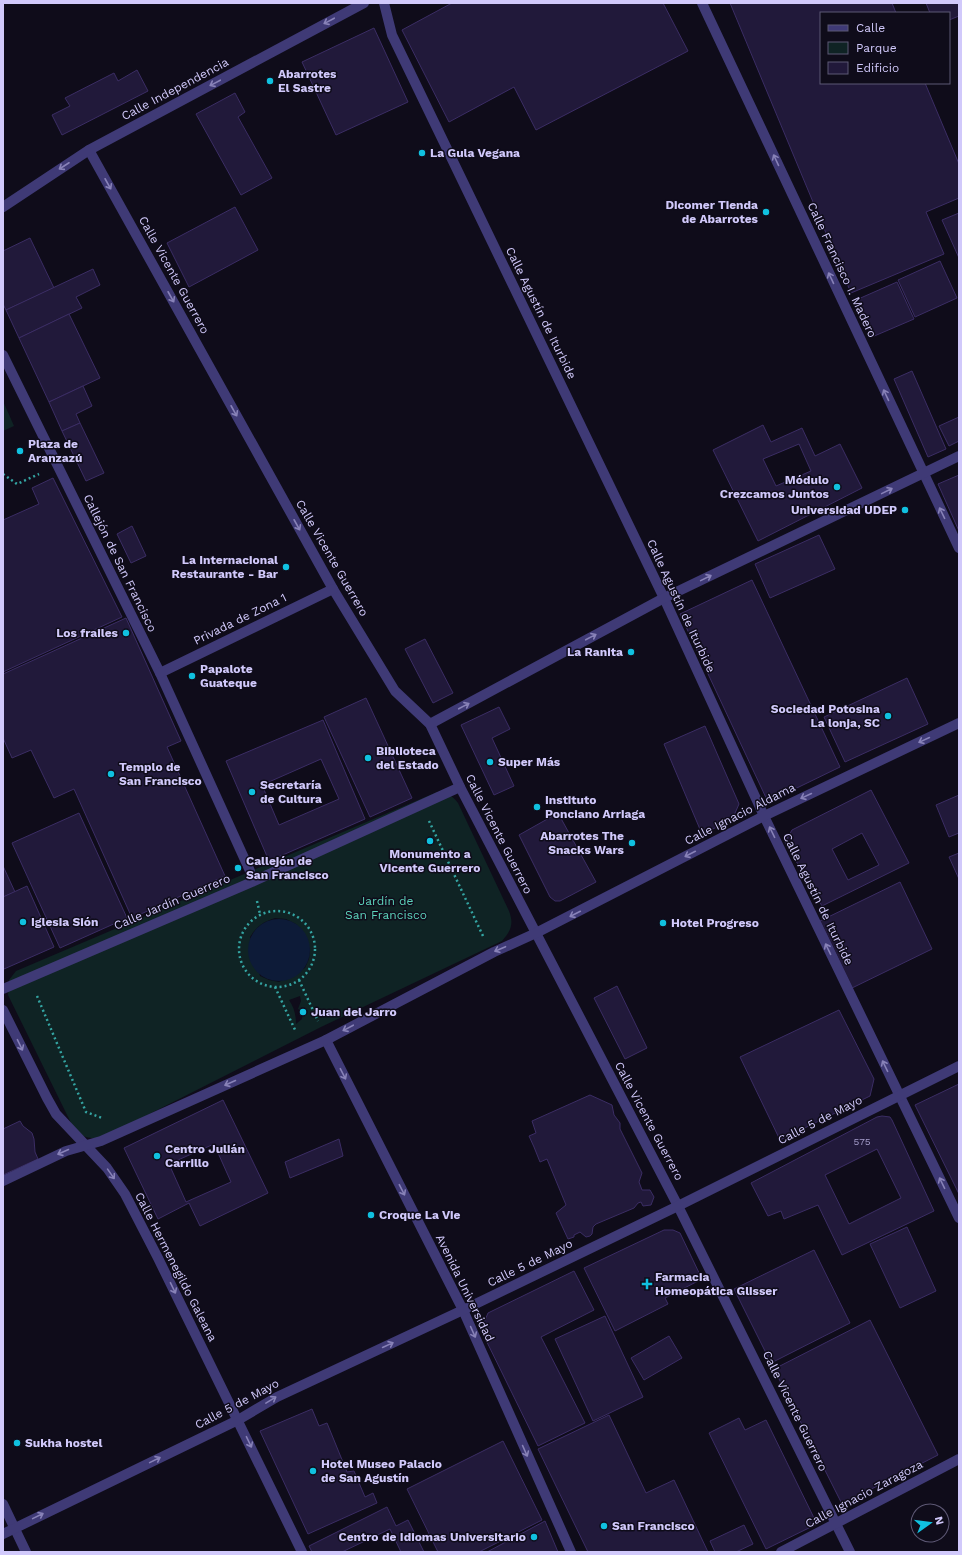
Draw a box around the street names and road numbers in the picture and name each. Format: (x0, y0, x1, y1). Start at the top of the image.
street label: Calle Independencia (119, 55, 231, 123)
street label: Calle Francisco I. Madero (804, 200, 880, 340)
street label: Calle Vicente Guerrero (136, 214, 212, 336)
street label: Calle Agustín de Iturbide (503, 245, 579, 381)
street label: Callejón de San Francisco (80, 492, 160, 634)
street label: Calle Vicente Guerrero (293, 497, 371, 619)
street label: Calle Agustín de Iturbide (644, 537, 718, 675)
street label: Privada de Zona 1 (191, 590, 289, 648)
street label: Calle Vicente Guerrero (463, 772, 535, 896)
street label: Calle Ignacio Aldama (682, 780, 798, 848)
street label: Calle Agustín de Iturbide (780, 831, 856, 967)
street label: Calle Jardín Guerrero (112, 871, 232, 933)
street label: Calle Vicente Guerrero (612, 1059, 686, 1183)
street label: Calle 5 de Mayo (775, 1093, 865, 1147)
street label: Calle Hermenegildo Galeana (132, 1190, 220, 1344)
street label: Avenida Universidad (433, 1232, 497, 1344)
street label: Calle 5 de Mayo (485, 1236, 575, 1290)
street label: Calle Vicente Guerrero (760, 1348, 830, 1474)
street label: Calle 5 de Mayo (193, 1376, 281, 1432)
street label: Calle Ignacio Zaragoza (803, 1457, 925, 1531)

